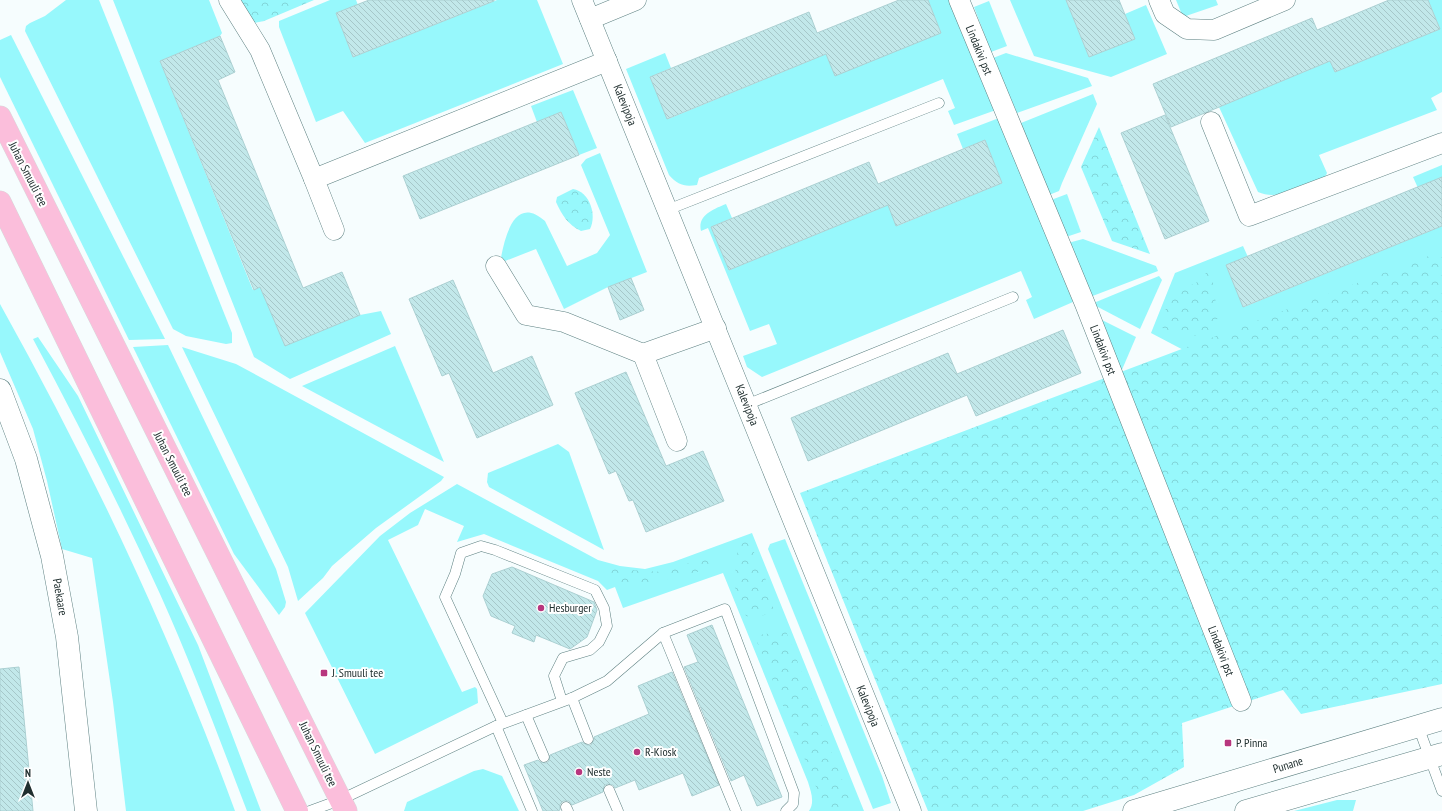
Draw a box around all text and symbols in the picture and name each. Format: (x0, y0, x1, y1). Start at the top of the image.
street label: Lindakivi pst (963, 23, 997, 78)
street label: Kalevipoja (610, 82, 641, 128)
street label: Juhan Smuuli tee (5, 138, 51, 209)
street label: Lindakivi pst (1087, 323, 1120, 378)
street label: Kalevipoja (732, 382, 763, 428)
street label: Juhan Smuuli tee (150, 428, 196, 499)
street label: Paekaare (50, 577, 71, 617)
place label: Hesburger (549, 600, 592, 615)
marker: Hesburger (536, 603, 546, 613)
street label: Lindakivi pst (1205, 624, 1238, 679)
place label: J. Smuuli tee (331, 665, 383, 680)
marker: J. Smuuli tee (319, 668, 329, 678)
street label: Kalevipoja (853, 683, 884, 729)
street label: Juhan Smuuli tee (296, 718, 341, 789)
place label: P. Pinna (1236, 735, 1268, 750)
marker: P. Pinna (1223, 738, 1233, 748)
place label: R-Kiosk (645, 744, 677, 759)
marker: R-Kiosk (632, 747, 642, 757)
street label: Punane (1271, 753, 1305, 776)
north arrow (8, 763, 48, 803)
place label: Neste (587, 764, 611, 779)
text: N (25, 766, 31, 780)
marker: Neste (574, 767, 584, 777)

